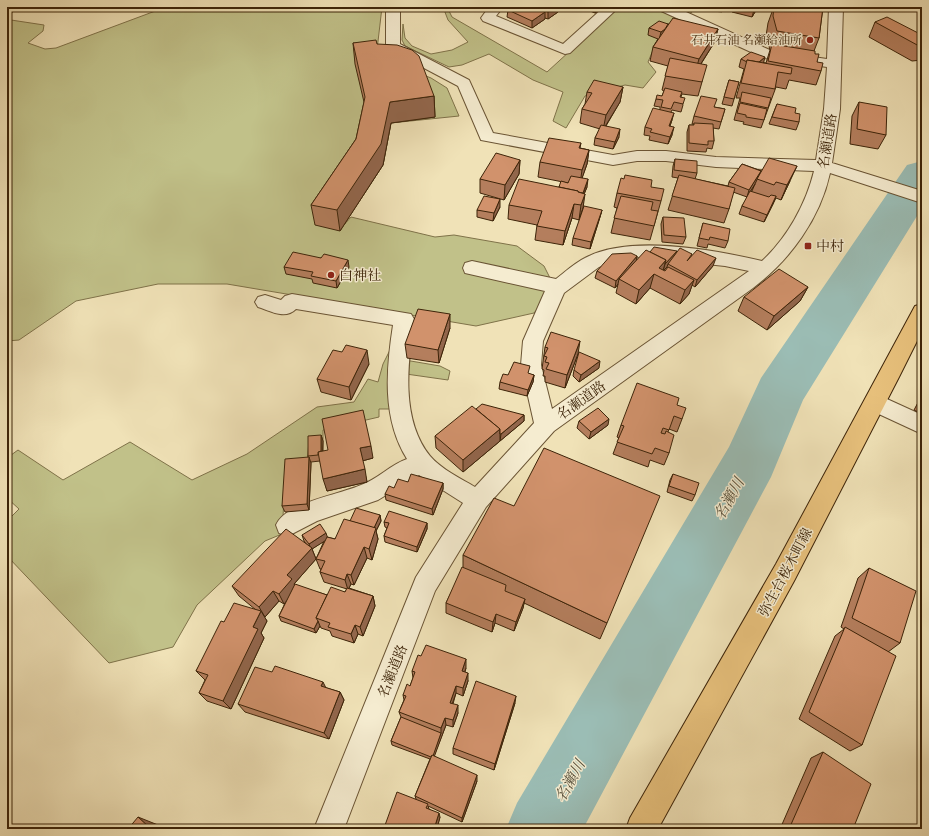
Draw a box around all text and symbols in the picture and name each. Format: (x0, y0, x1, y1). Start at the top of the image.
place label: 石井石油 名瀬給油所 (691, 31, 802, 48)
marker: 石井石油 名瀬給油所 (805, 35, 815, 45)
street label: 名瀬道路 (813, 112, 841, 170)
place label: 中村 (816, 236, 844, 256)
marker: 中村 (803, 241, 813, 251)
place label: 白神社 (339, 265, 381, 285)
marker: 白神社 (326, 270, 336, 280)
street label: 名瀬道路 (552, 376, 610, 424)
water label: 名瀬川 (708, 472, 750, 524)
street label: 弥生台桜木町線 (753, 524, 817, 620)
street label: 名瀬道路 (372, 641, 412, 701)
water label: 名瀬川 (549, 754, 591, 806)

